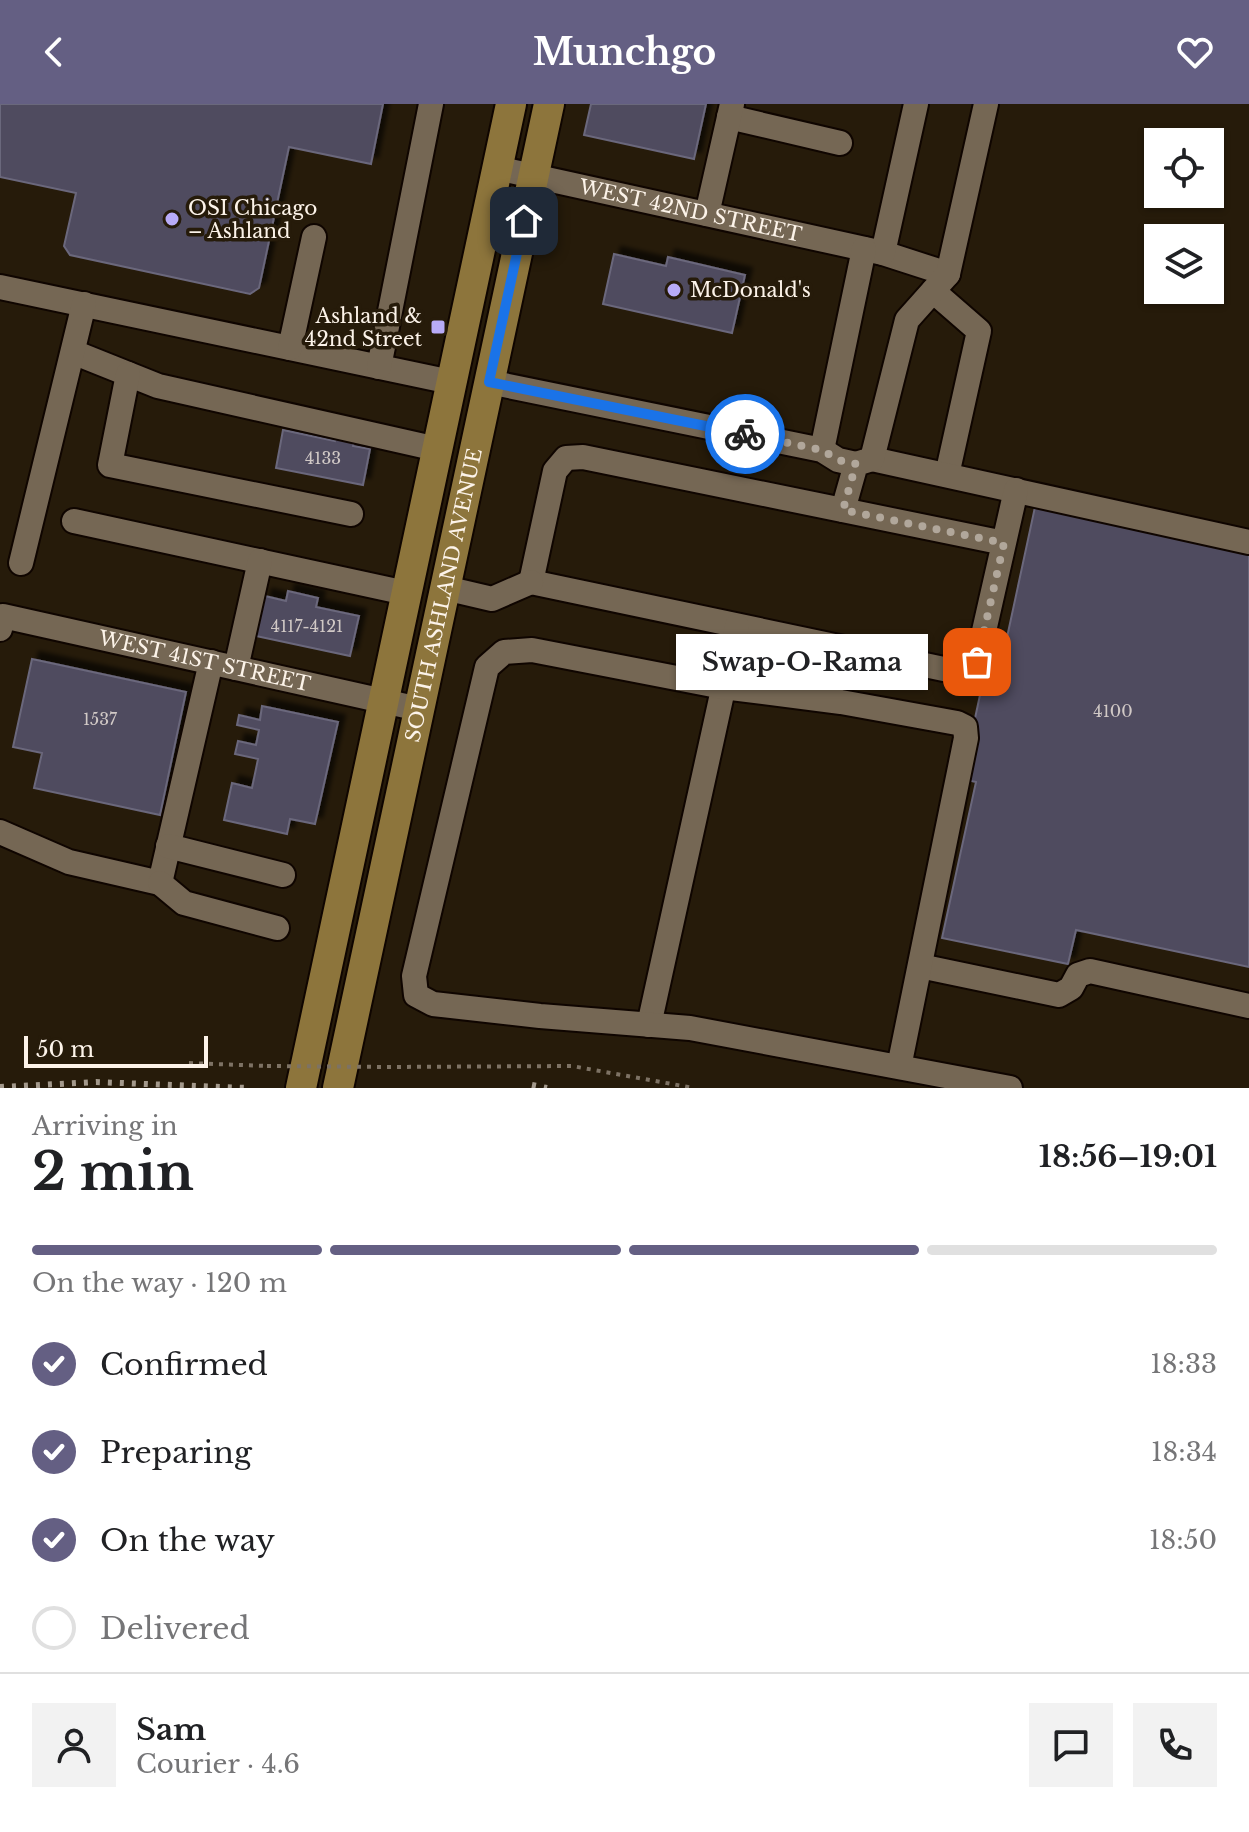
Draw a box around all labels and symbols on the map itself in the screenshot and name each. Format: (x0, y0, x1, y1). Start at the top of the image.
street label: WEST 42ND STREET (576, 174, 804, 247)
pin (490, 187, 558, 255)
place label: OSI Chicago – Ashland (188, 196, 317, 243)
marker: OSI Chicago – Ashland (163, 210, 181, 228)
place label: McDonald's (690, 278, 811, 302)
marker: McDonald's (665, 281, 683, 299)
place label: Ashland & 42nd Street (305, 304, 422, 351)
marker: Ashland & 42nd Street (429, 318, 447, 336)
courier (705, 394, 785, 474)
street label: SOUTH ASHLAND AVENUE (401, 446, 487, 744)
house number: 4133 (305, 448, 341, 468)
house number: 4117-4121 (271, 616, 343, 636)
street label: WEST 41ST STREET (96, 626, 313, 696)
pin (943, 628, 1011, 696)
callout: Swap-O-Rama (677, 634, 929, 690)
house number: 4100 (1093, 701, 1133, 721)
house number: 1537 (83, 709, 118, 729)
scale bar (24, 1032, 208, 1068)

